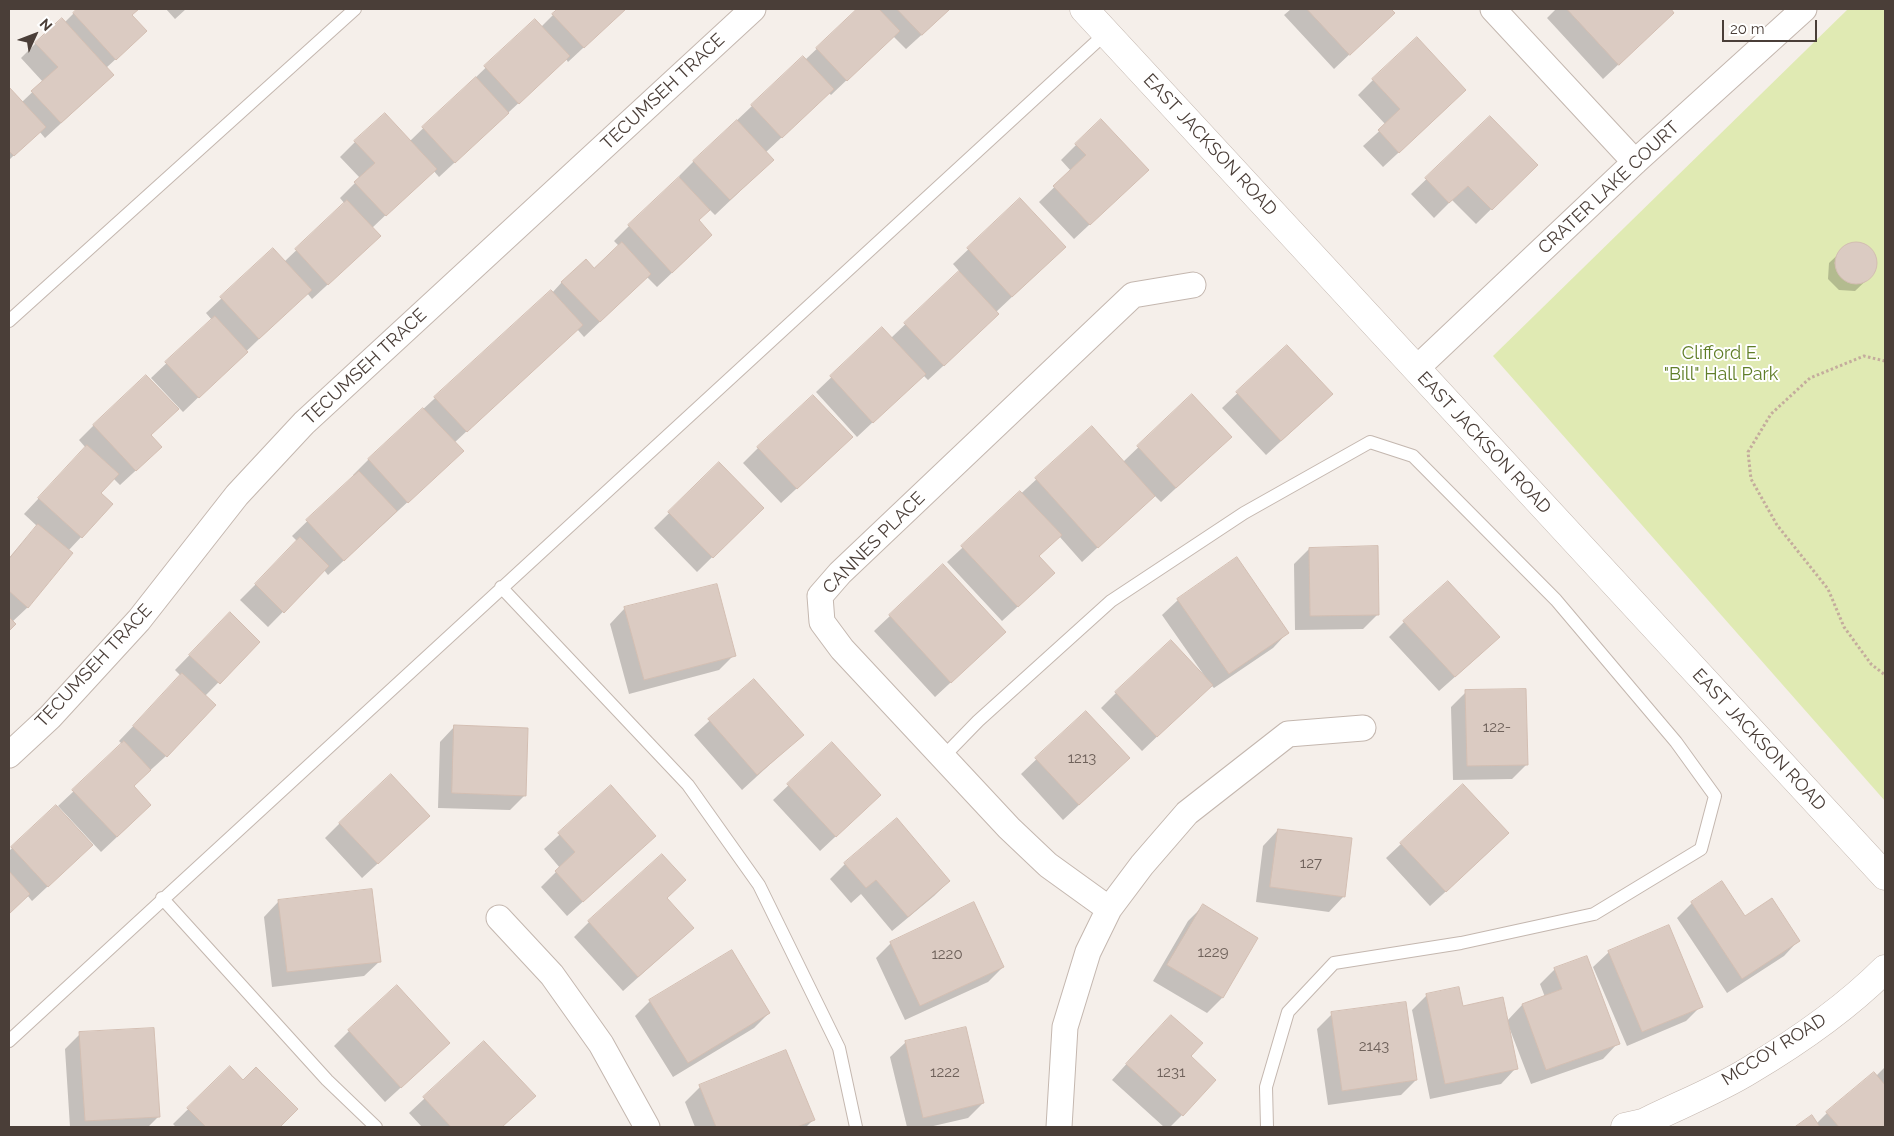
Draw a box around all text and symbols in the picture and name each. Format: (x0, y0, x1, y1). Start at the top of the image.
north arrow (10, 10, 60, 60)
scale bar (1724, 10, 1819, 42)
text: N (36, 15, 55, 34)
text: 20 m (1730, 20, 1765, 38)
street label: TECUMSEH TRACE (597, 29, 729, 155)
street label: EAST JACKSON ROAD (1139, 70, 1281, 220)
street label: CRATER LAKE COURT (1534, 117, 1684, 259)
street label: TECUMSEH TRACE (299, 304, 431, 430)
park label: Clifford E. "Bill" Hall Park (1664, 343, 1778, 386)
street label: EAST JACKSON ROAD (1413, 368, 1555, 518)
street label: CANNES PLACE (819, 488, 929, 598)
street label: TECUMSEH TRACE (31, 600, 157, 732)
street label: EAST JACKSON ROAD (1688, 665, 1830, 815)
house number: 122- (1483, 718, 1511, 736)
house number: 1213 (1068, 749, 1096, 767)
house number: 127 (1300, 854, 1322, 872)
house number: 1229 (1198, 943, 1228, 961)
house number: 1220 (931, 945, 963, 963)
street label: MCCOY ROAD (1718, 1009, 1830, 1091)
house number: 2143 (1359, 1037, 1389, 1055)
house number: 1222 (930, 1063, 960, 1081)
house number: 1231 (1157, 1063, 1185, 1081)

